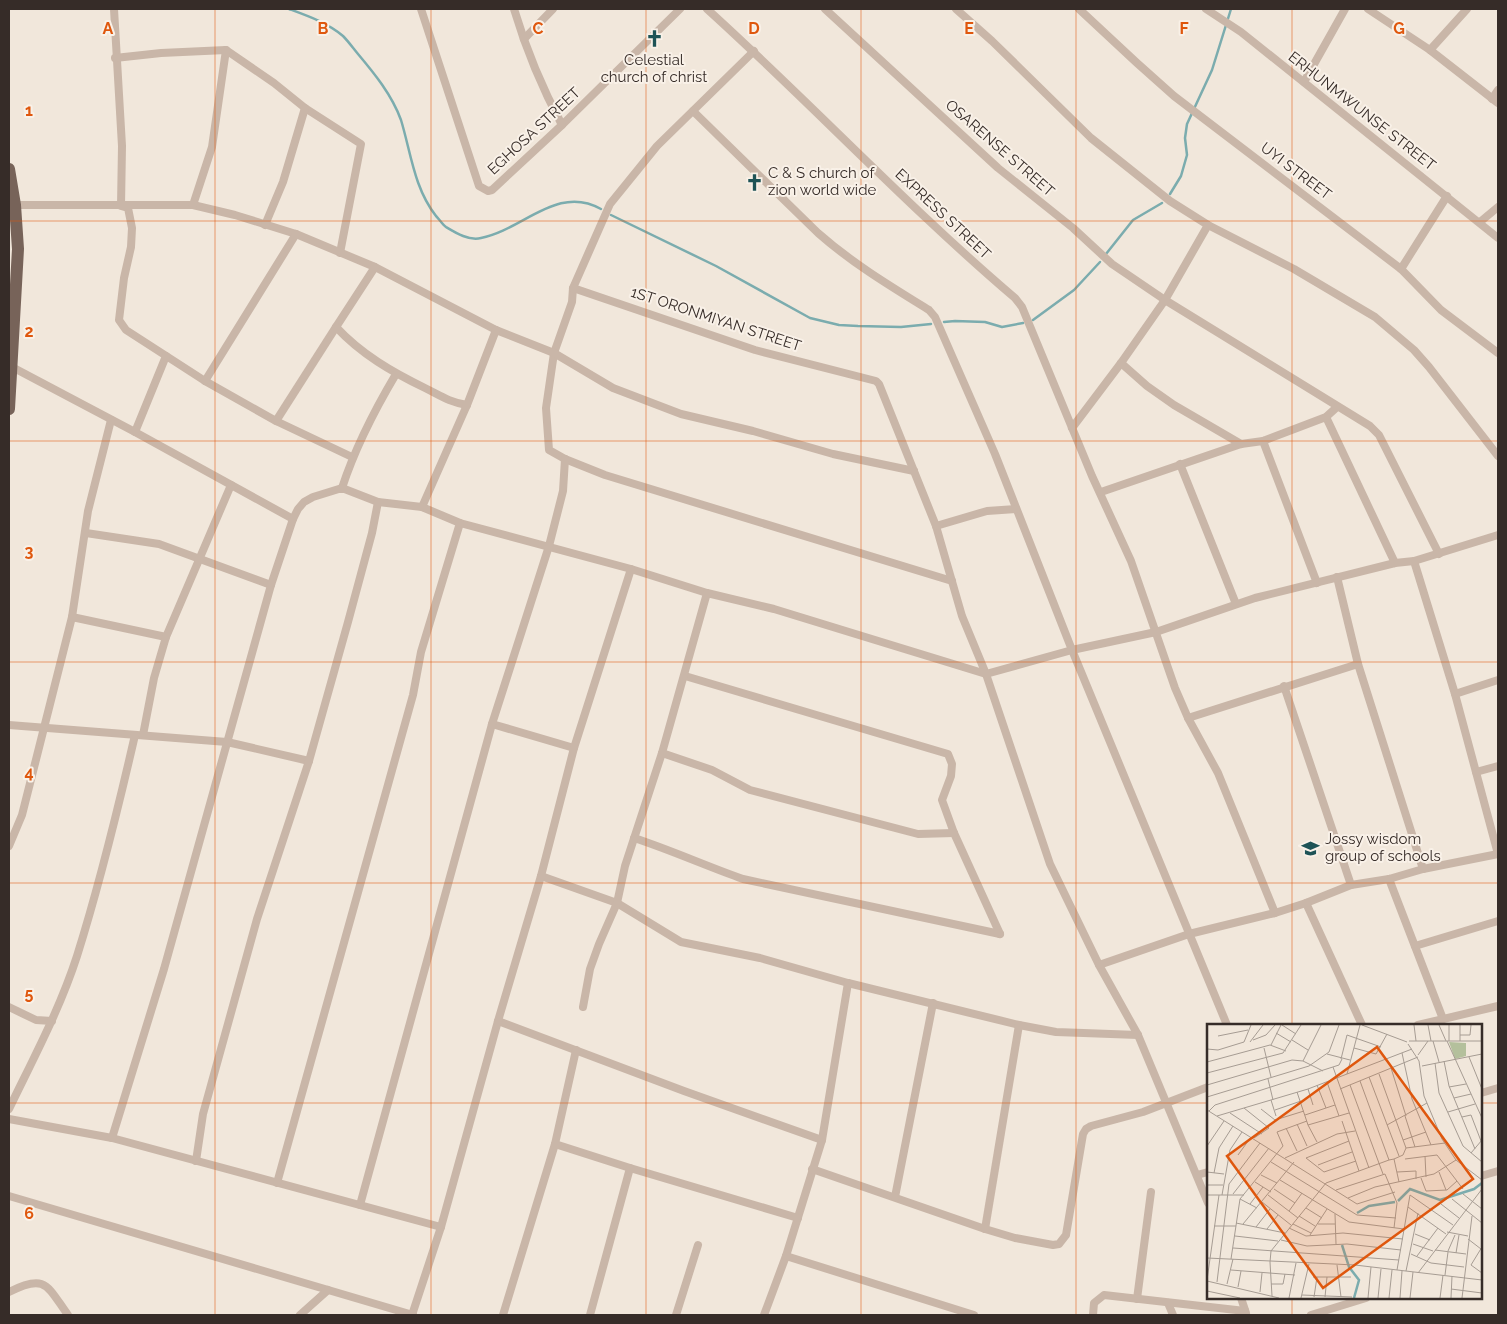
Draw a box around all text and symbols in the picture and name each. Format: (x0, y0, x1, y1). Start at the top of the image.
text: A (103, 19, 114, 38)
text: B (318, 19, 329, 38)
text: C (533, 19, 544, 38)
text: D (748, 19, 760, 38)
text: E (964, 19, 974, 38)
text: F (1179, 19, 1189, 38)
text: G (1393, 19, 1405, 38)
church icon: Celestial church of christ (644, 29, 664, 49)
street label: ERHUNMWUNSE STREET (1285, 48, 1439, 174)
place label: Celestial church of christ (601, 51, 707, 86)
street label: EGHOSA STREET (484, 84, 584, 178)
street label: OSARENSE STREET (942, 96, 1058, 200)
text: 1 (25, 101, 33, 120)
street label: UYI STREET (1257, 139, 1335, 203)
place label: C & S church of zion world wide (768, 164, 876, 199)
street label: EXPRESS STREET (891, 165, 995, 263)
church icon: C & S church of zion world wide (744, 172, 764, 192)
street label: 1ST ORONMIYAN STREET (628, 283, 804, 355)
text: 2 (24, 322, 34, 341)
text: 3 (25, 542, 34, 561)
text: 4 (24, 763, 34, 782)
place label: Jossy wisdom group of schools (1325, 830, 1441, 865)
school or university icon: Jossy wisdom group of schools (1301, 838, 1321, 858)
text: 5 (25, 984, 34, 1003)
inset map (1207, 1024, 1482, 1299)
text: 6 (24, 1204, 34, 1223)

